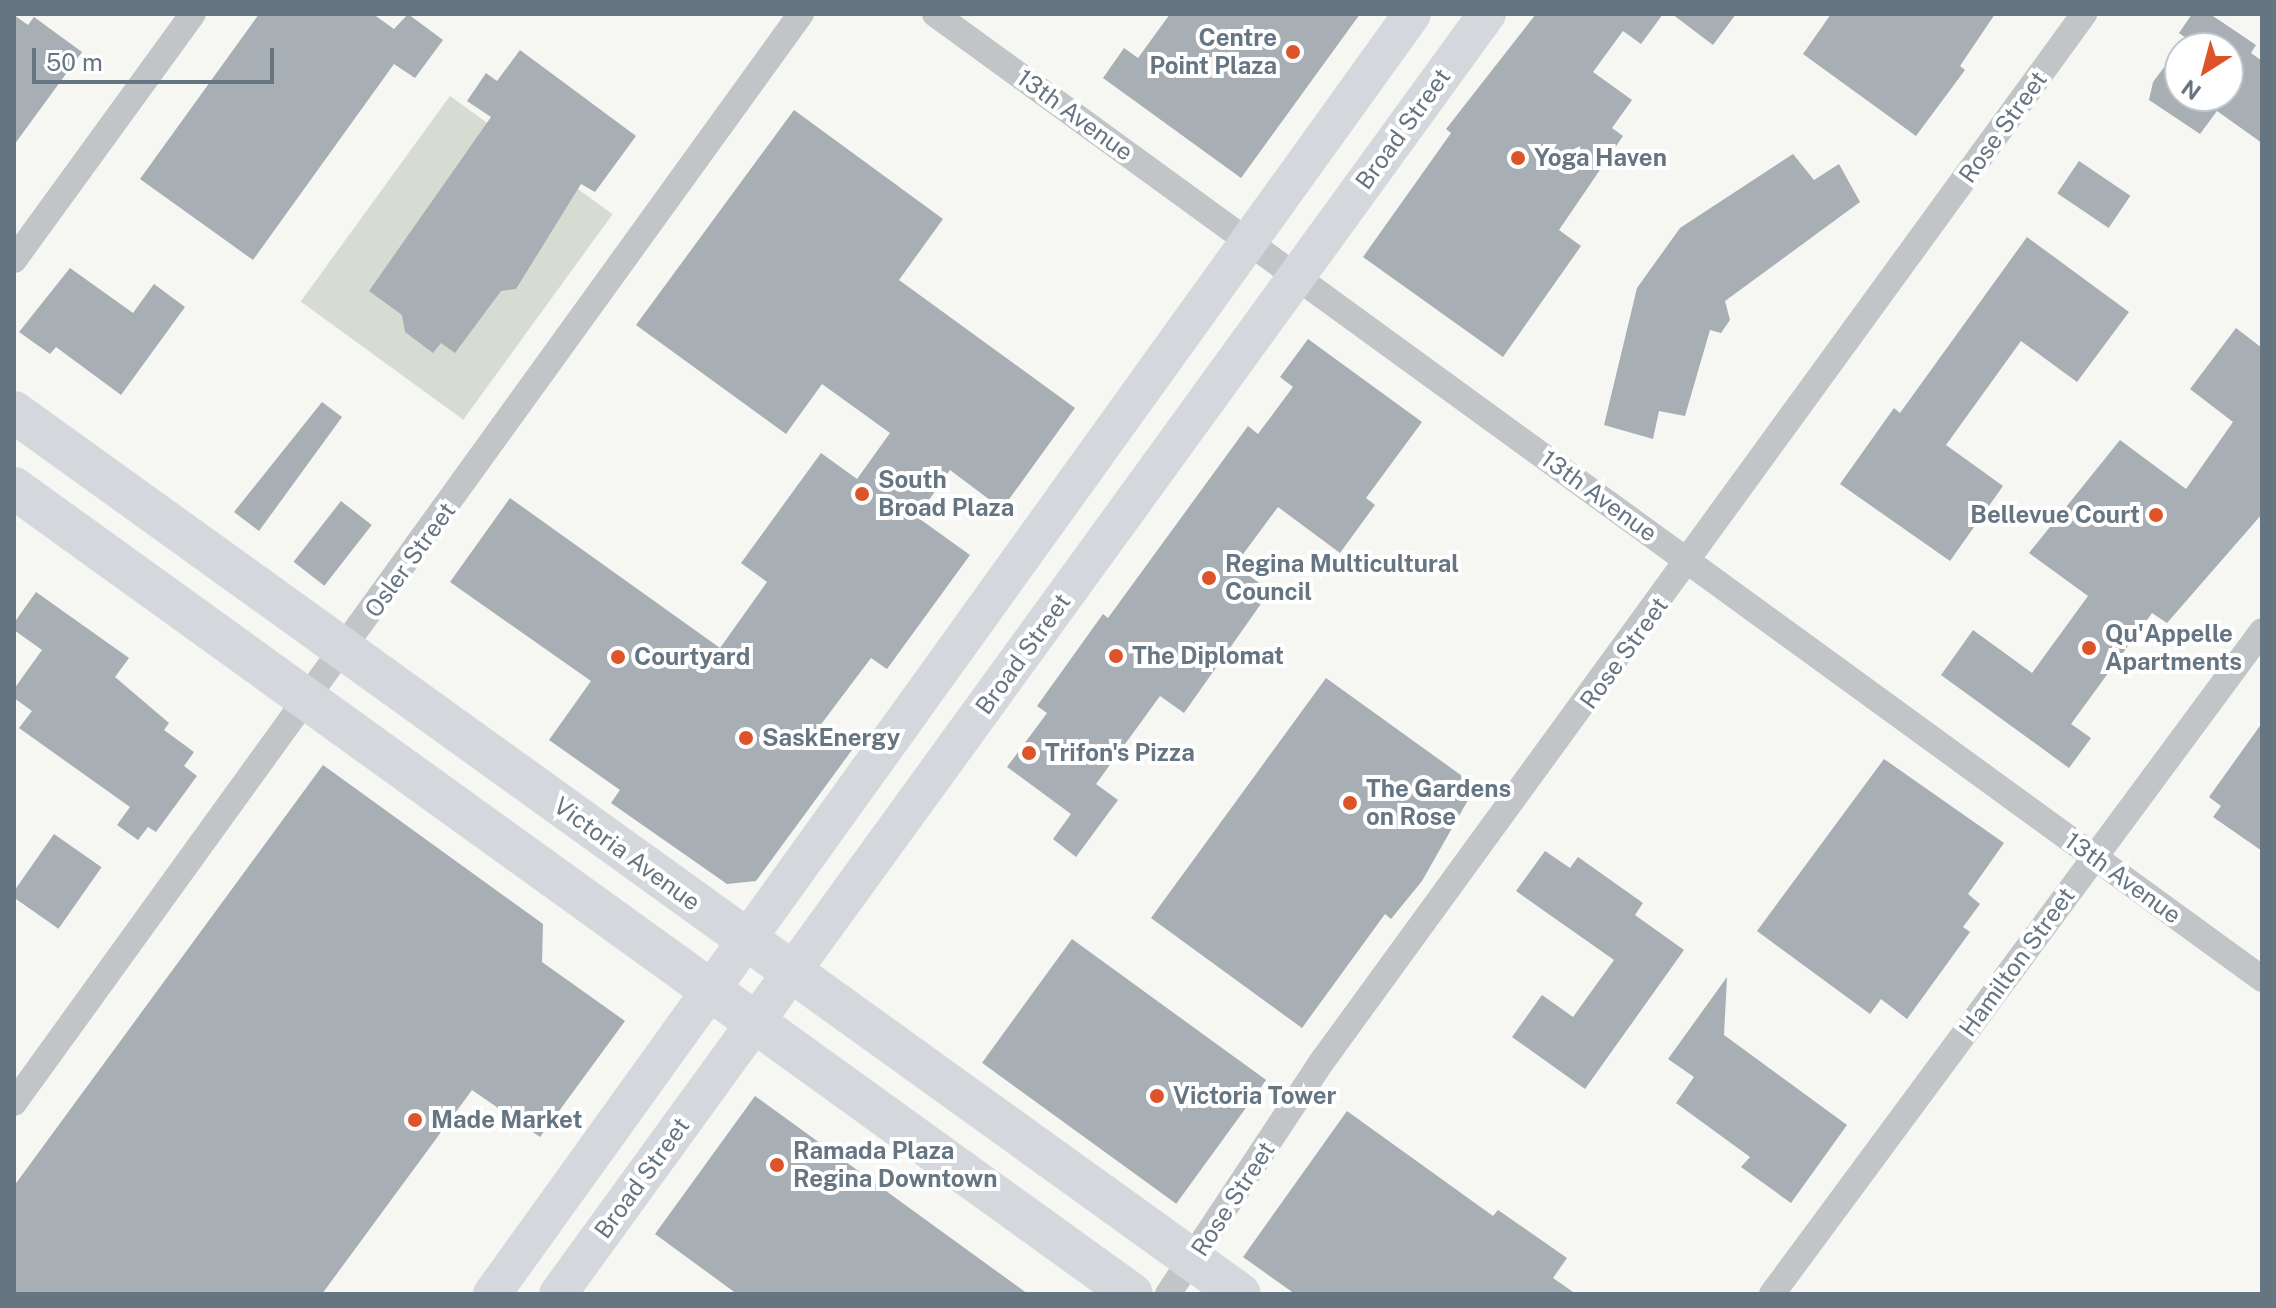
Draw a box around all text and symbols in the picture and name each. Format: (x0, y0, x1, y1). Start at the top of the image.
place label: Centre Point Plaza (1150, 24, 1277, 80)
scale bar (36, 32, 278, 82)
north arrow (2164, 32, 2244, 112)
marker: Centre Point Plaza (1284, 43, 1302, 61)
text: 50 m (46, 48, 103, 76)
street label: 13th Avenue (1011, 63, 1139, 167)
street label: Broad Street (1350, 63, 1456, 195)
street label: Rose Street (1953, 66, 2053, 188)
text: N (2176, 74, 2206, 105)
place label: Yoga Haven (1534, 144, 1667, 172)
marker: Yoga Haven (1509, 149, 1527, 167)
street label: 13th Avenue (1535, 444, 1663, 548)
place label: South Broad Plaza (878, 466, 1014, 522)
marker: South Broad Plaza (853, 485, 871, 503)
street label: Osler Street (359, 497, 461, 623)
place label: Bellevue Court (1970, 501, 2140, 529)
marker: Bellevue Court (2147, 506, 2165, 524)
place label: Regina Multicultural Council (1225, 550, 1459, 606)
marker: Regina Multicultural Council (1200, 569, 1218, 587)
street label: Broad Street (970, 588, 1076, 720)
street label: Rose Street (1574, 592, 1674, 714)
place label: Qu'Appelle Apartments (2105, 620, 2242, 676)
marker: Qu'Appelle Apartments (2080, 639, 2098, 657)
place label: The Diplomat (1132, 642, 1284, 670)
place label: Courtyard (634, 643, 750, 671)
marker: The Diplomat (1107, 647, 1125, 665)
marker: Courtyard (609, 648, 627, 666)
place label: SaskEnergy (762, 724, 900, 752)
marker: SaskEnergy (737, 729, 755, 747)
place label: Trifon's Pizza (1045, 739, 1195, 767)
marker: Trifon's Pizza (1020, 744, 1038, 762)
place label: The Gardens on Rose (1366, 775, 1511, 831)
street label: Victoria Avenue (548, 791, 706, 917)
marker: The Gardens on Rose (1341, 794, 1359, 812)
street label: 13th Avenue (2059, 826, 2187, 930)
street label: Hamilton Street (1953, 882, 2081, 1042)
place label: Victoria Tower (1173, 1082, 1336, 1110)
marker: Victoria Tower (1148, 1087, 1166, 1105)
place label: Made Market (431, 1106, 583, 1134)
marker: Made Market (406, 1111, 424, 1129)
street label: Broad Street (589, 1112, 695, 1244)
street label: Rose Street (1185, 1136, 1281, 1262)
place label: Ramada Plaza Regina Downtown (793, 1137, 997, 1193)
marker: Ramada Plaza Regina Downtown (768, 1156, 786, 1174)

